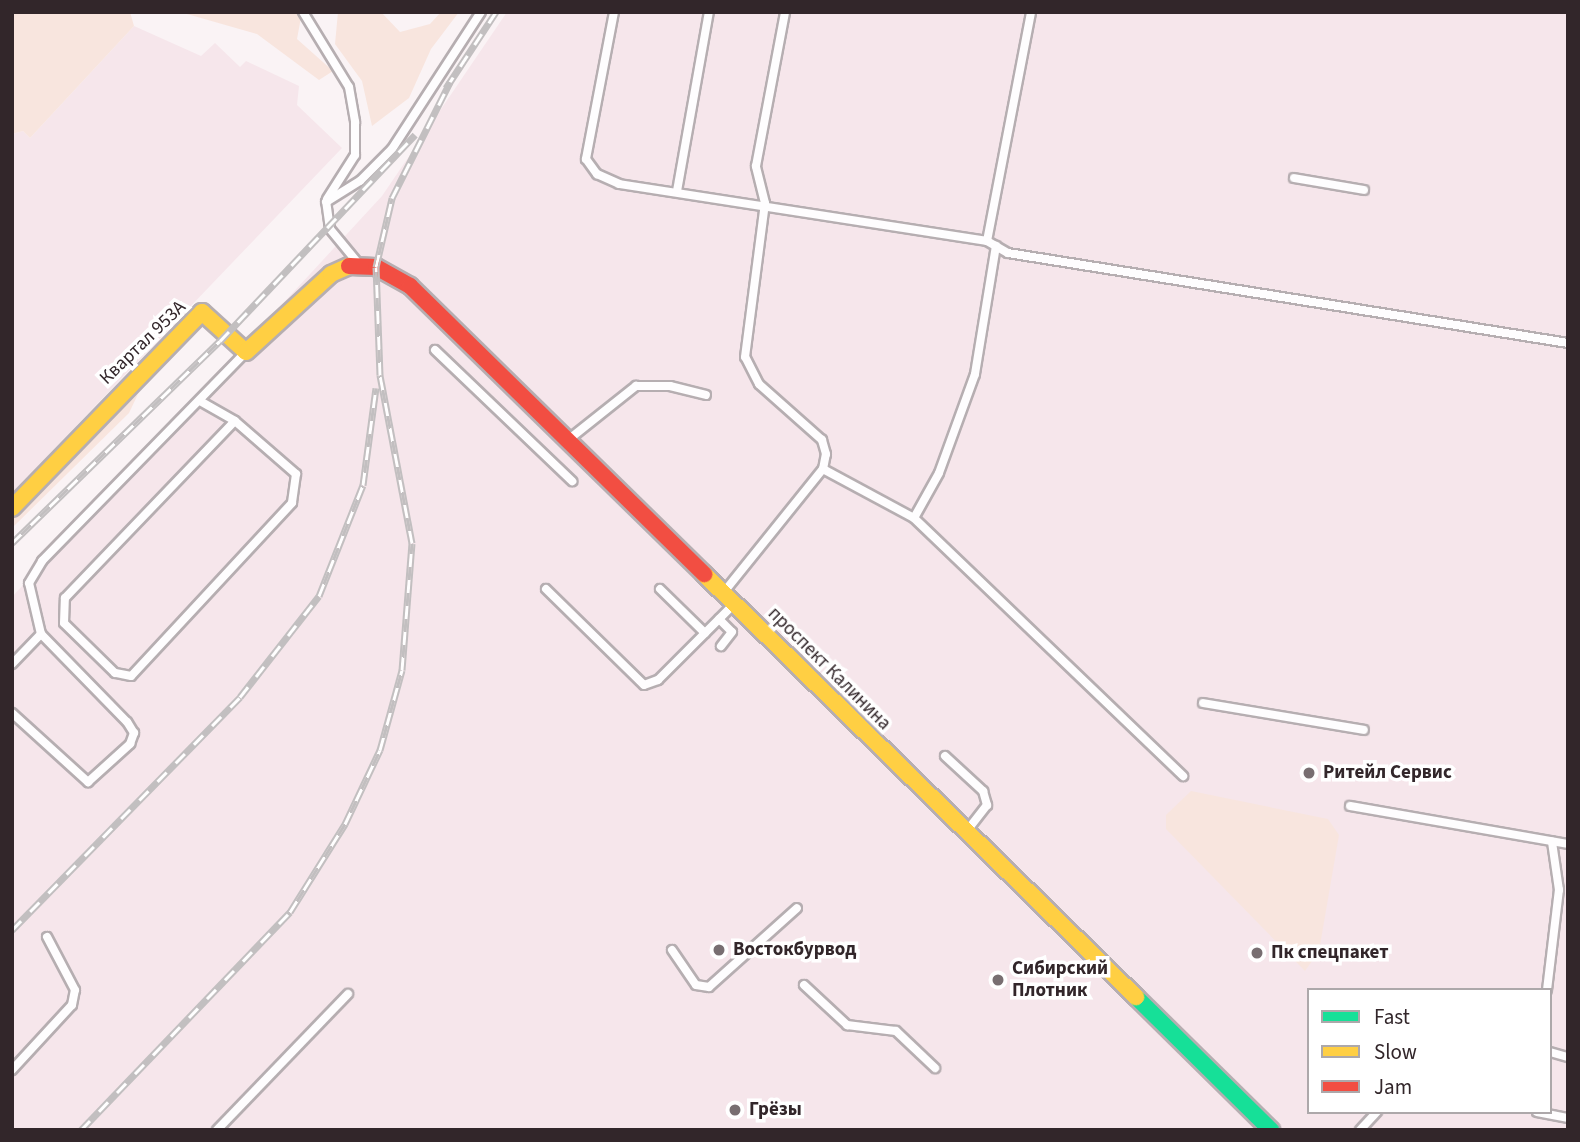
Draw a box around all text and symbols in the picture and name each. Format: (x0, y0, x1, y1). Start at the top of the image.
street label: Квартал 953А (95, 296, 191, 390)
street label: проспект Калинина (763, 603, 895, 735)
place label: Ритейл Сервис (1323, 762, 1452, 784)
marker: Ритейл Сервис (1301, 765, 1317, 781)
place label: Востокбурвод (733, 939, 856, 961)
marker: Востокбурвод (711, 942, 727, 958)
place label: Пк спецпакет (1271, 942, 1389, 964)
marker: Пк спецпакет (1249, 945, 1265, 961)
place label: Сибирский Плотник (1012, 958, 1108, 1002)
marker: Сибирский Плотник (990, 972, 1006, 988)
legend (1307, 988, 1552, 1114)
text: Fast (1374, 1002, 1410, 1032)
text: Slow (1374, 1037, 1417, 1067)
text: Jam (1374, 1072, 1412, 1102)
place label: Грёзы (749, 1099, 802, 1121)
marker: Грёзы (727, 1102, 743, 1118)

